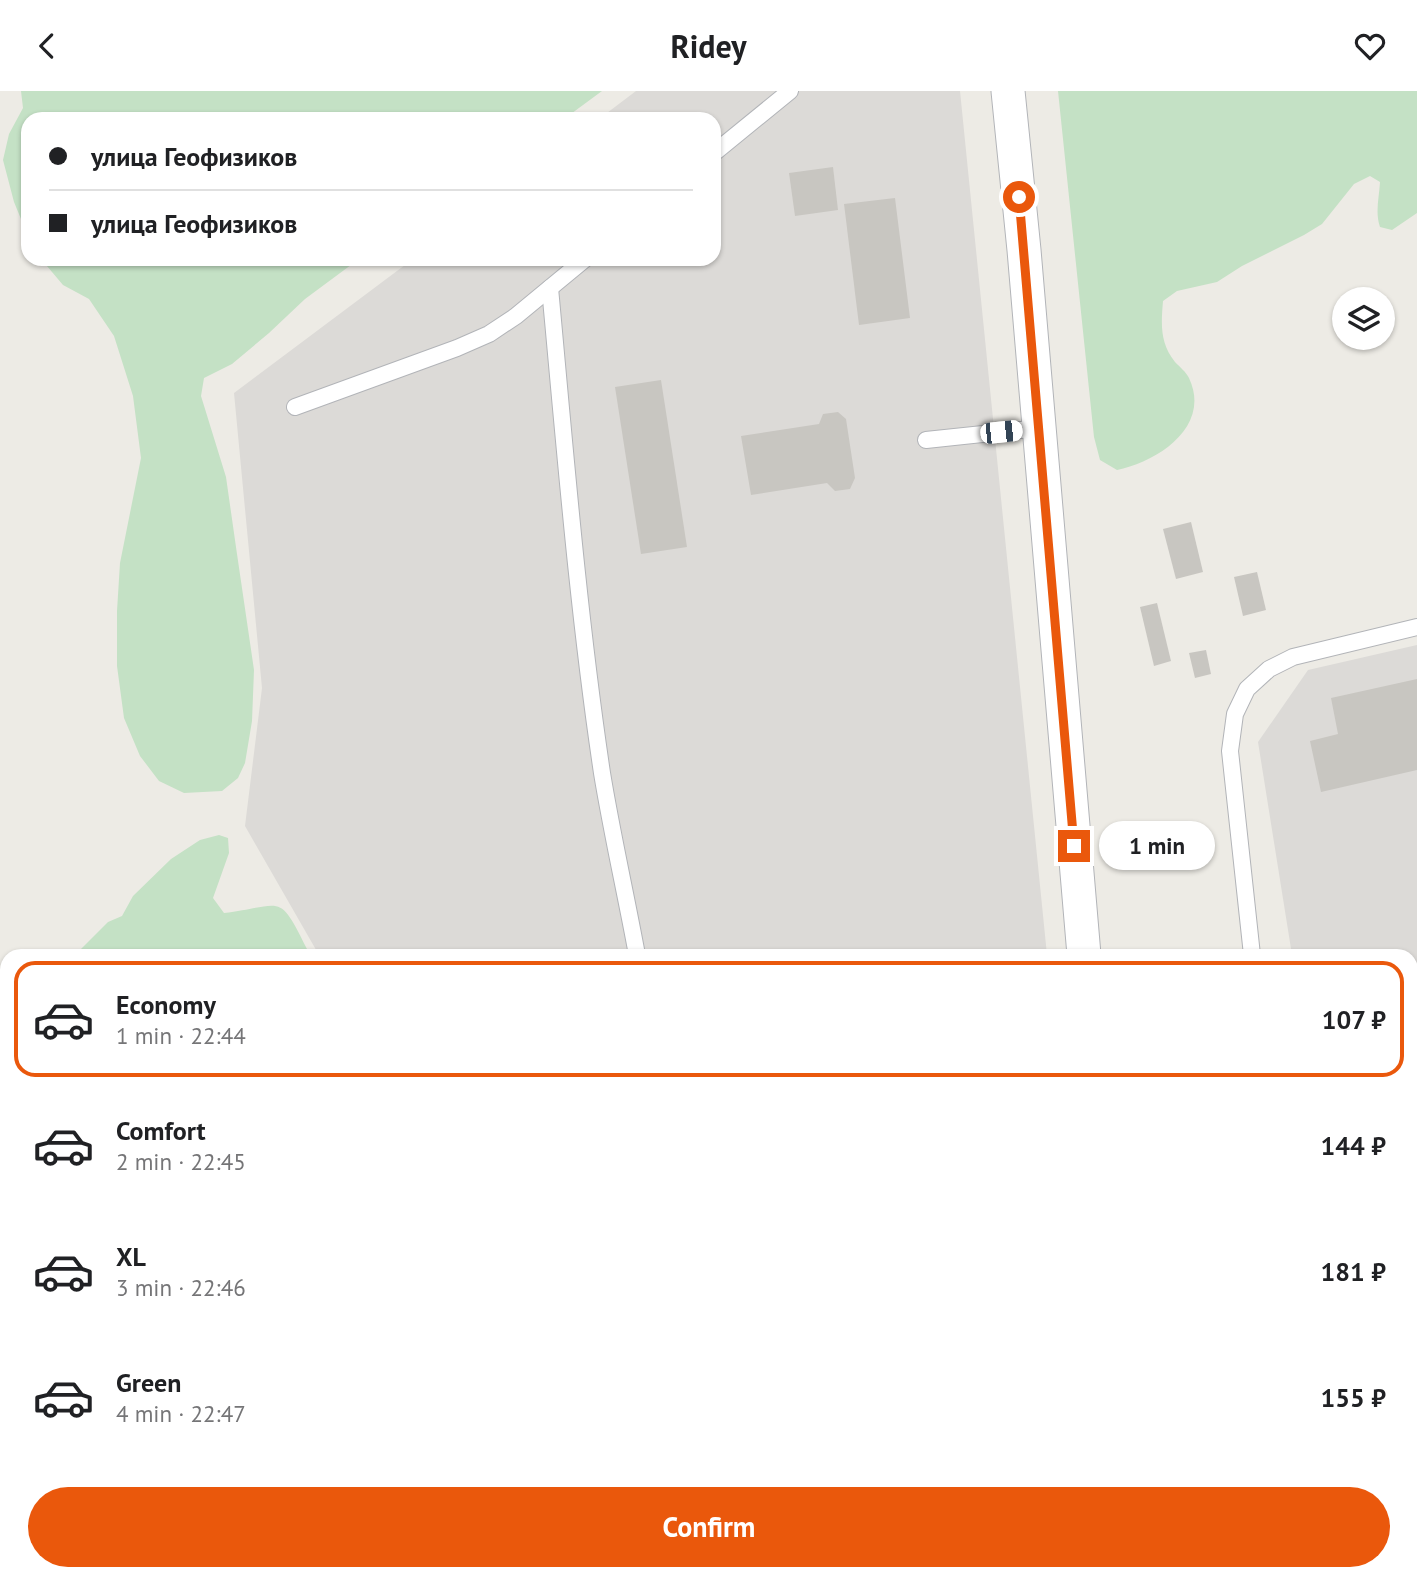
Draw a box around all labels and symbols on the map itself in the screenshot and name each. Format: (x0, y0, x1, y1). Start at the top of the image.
route start (1003, 181, 1035, 213)
car (980, 419, 1023, 445)
callout: 1 min (1098, 821, 1214, 871)
route end (1058, 830, 1090, 862)

